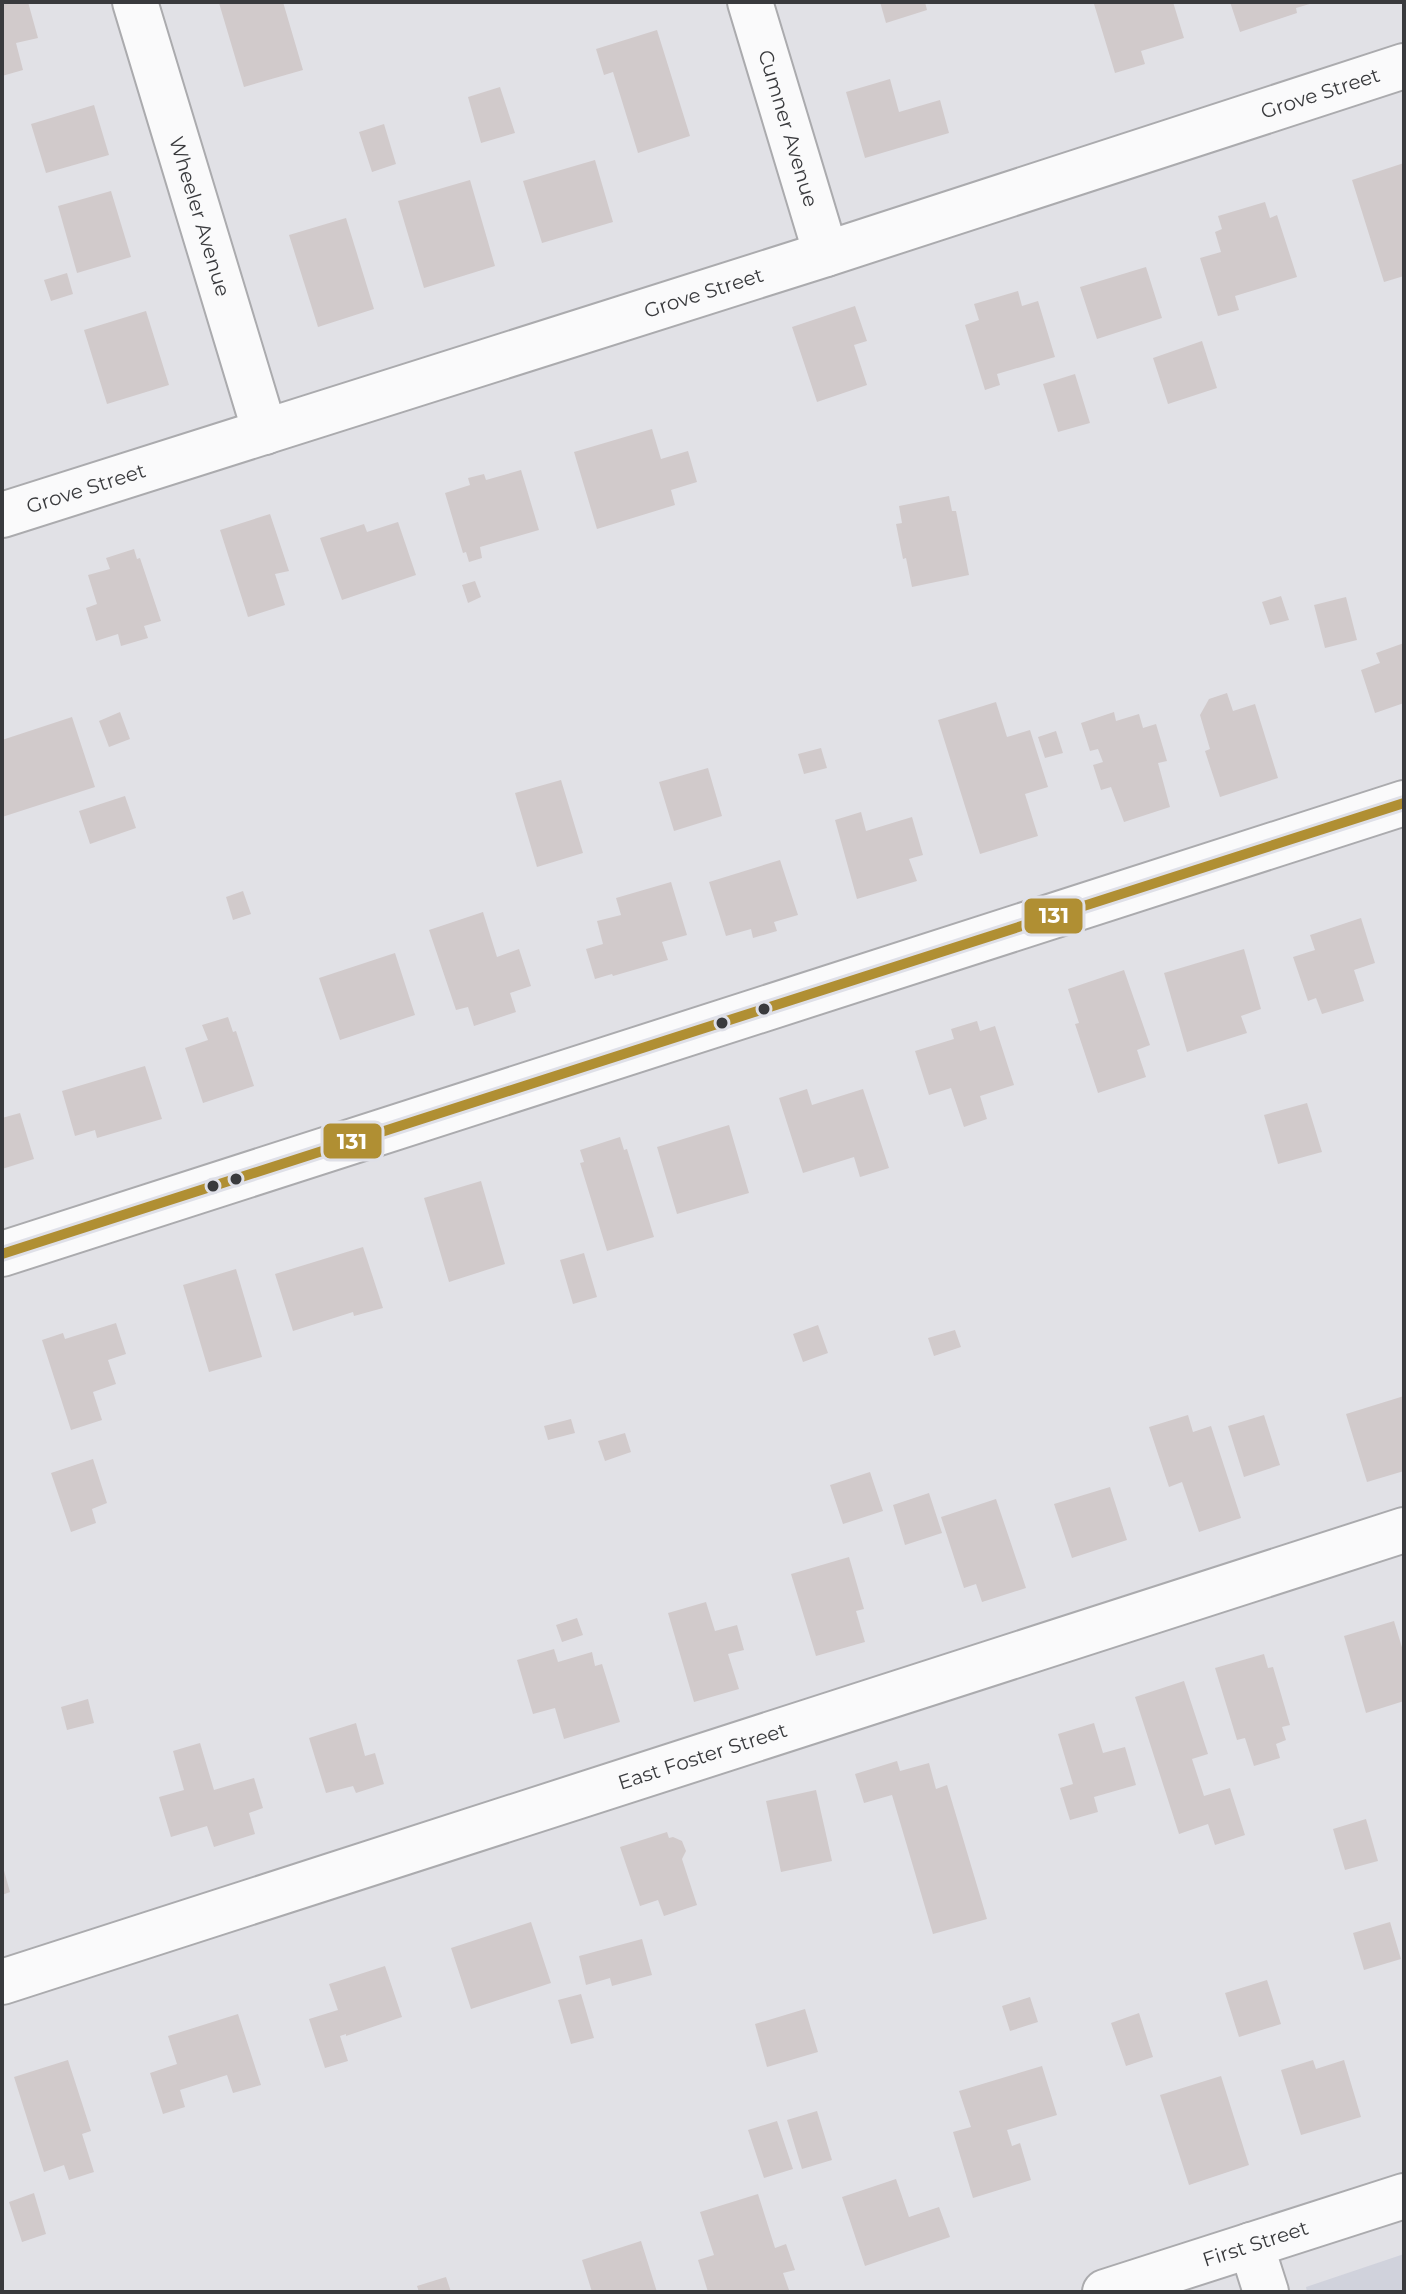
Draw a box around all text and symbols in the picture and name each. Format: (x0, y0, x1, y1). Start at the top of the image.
street label: Cumner Avenue (753, 47, 823, 210)
street label: Grove Street (1258, 63, 1383, 124)
street label: Wheeler Avenue (164, 134, 235, 299)
street label: Grove Street (641, 263, 766, 323)
street label: Grove Street (23, 458, 149, 519)
line badge: 131 (1023, 897, 1084, 935)
text: 131 (1039, 902, 1069, 929)
unlabelled marker (756, 1001, 772, 1017)
unlabelled marker (714, 1015, 730, 1031)
line badge: 131 (322, 1122, 383, 1160)
text: 131 (337, 1128, 367, 1155)
unlabelled marker (228, 1171, 244, 1187)
unlabelled marker (205, 1178, 221, 1194)
street label: East Foster Street (615, 1718, 790, 1795)
street label: First Street (1200, 2216, 1311, 2272)

